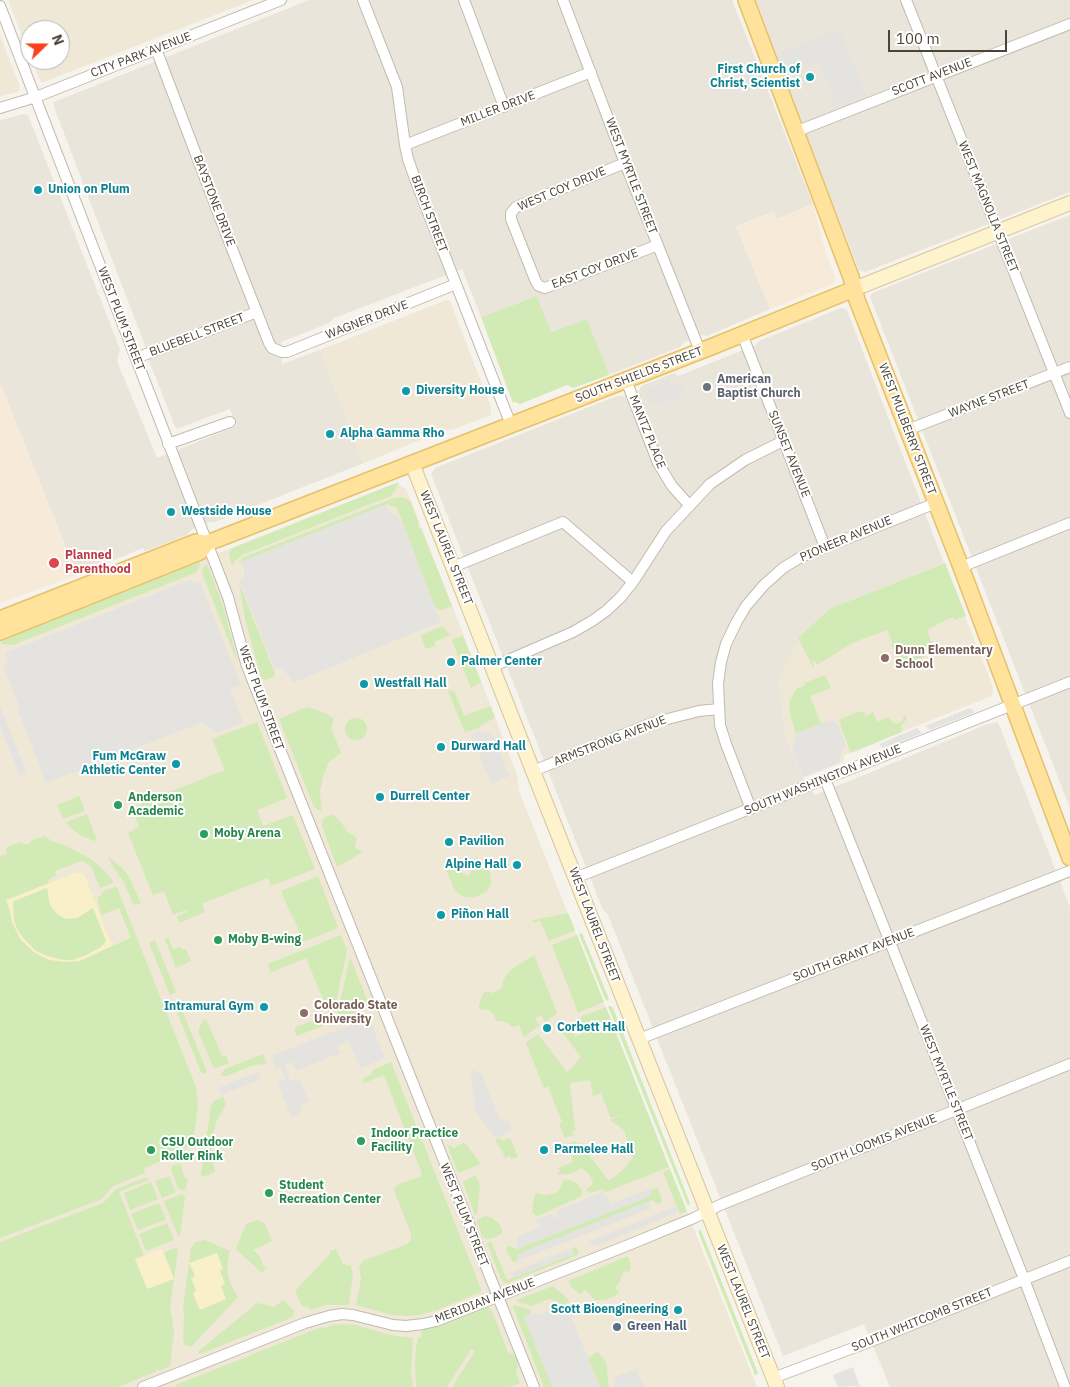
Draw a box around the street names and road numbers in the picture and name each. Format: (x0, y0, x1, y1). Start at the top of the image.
street label: CITY PARK AVENUE (89, 29, 193, 81)
street label: SCOTT AVENUE (890, 55, 974, 99)
street label: MILLER DRIVE (459, 88, 537, 130)
street label: WEST MYRTLE STREET (602, 116, 660, 236)
street label: WEST MAGNOLIA STREET (955, 139, 1021, 275)
street label: BAYSTONE DRIVE (190, 153, 238, 249)
street label: WEST COY DRIVE (516, 164, 608, 214)
street label: BIRCH STREET (408, 174, 450, 254)
street label: EAST COY DRIVE (550, 246, 640, 292)
street label: WEST PLUM STREET (95, 265, 147, 373)
street label: WAGNER DRIVE (324, 298, 410, 342)
street label: BLUEBELL STREET (147, 310, 247, 360)
street label: SOUTH SHIELDS STREET (573, 344, 705, 406)
street label: WEST MULBERRY STREET (875, 361, 939, 497)
street label: WAYNE STREET (947, 377, 1031, 421)
street label: MANTZ PLACE (626, 393, 668, 471)
street label: SUNSET AVENUE (765, 408, 813, 500)
street label: WEST LAUREL STREET (417, 489, 475, 607)
street label: PIONEER AVENUE (798, 513, 894, 565)
street label: WEST PLUM STREET (235, 644, 287, 752)
street label: ARMSTRONG AVENUE (552, 713, 668, 769)
street label: SOUTH WASHINGTON AVENUE (742, 742, 904, 818)
street label: WEST LAUREL STREET (565, 866, 623, 984)
street label: SOUTH GRANT AVENUE (791, 925, 917, 985)
street label: WEST MYRTLE STREET (916, 1023, 976, 1143)
street label: SOUTH LOOMIS AVENUE (809, 1111, 939, 1175)
street label: WEST PLUM STREET (437, 1161, 491, 1269)
street label: WEST LAUREL STREET (714, 1243, 772, 1361)
street label: MERIDIAN AVENUE (433, 1275, 537, 1327)
street label: SOUTH WHITCOMB STREET (849, 1285, 995, 1355)

